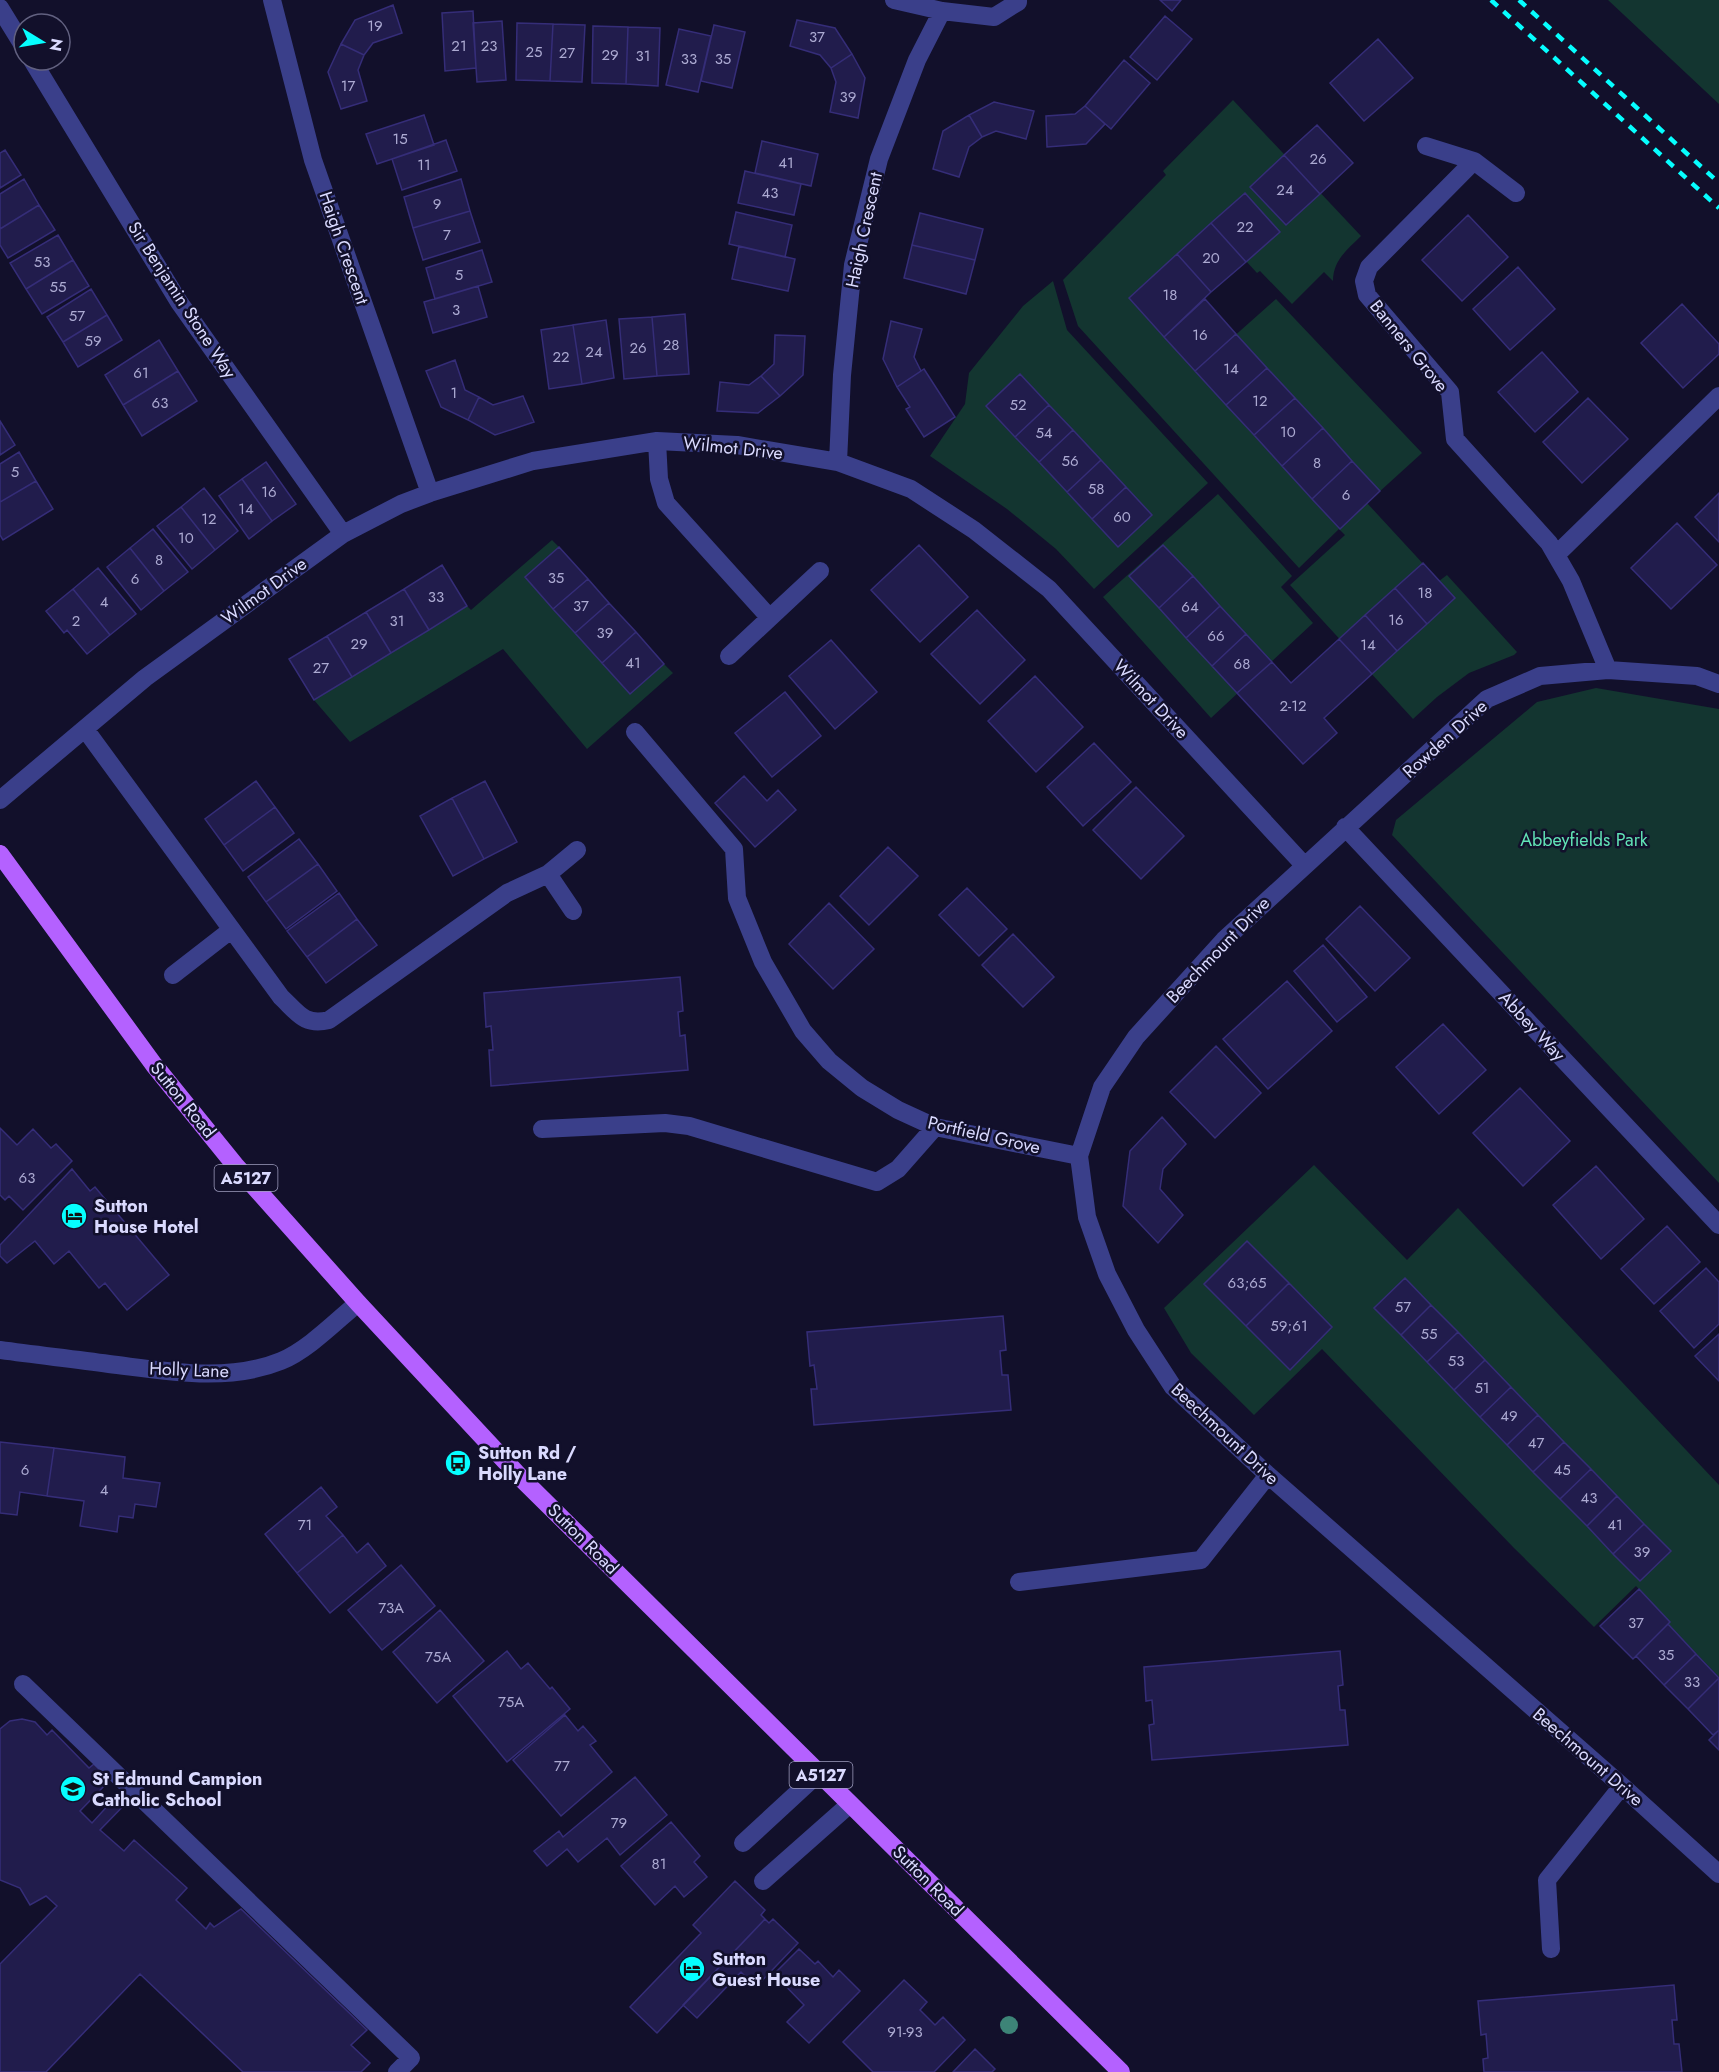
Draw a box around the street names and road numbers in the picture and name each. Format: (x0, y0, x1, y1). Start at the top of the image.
street label: Haigh Crescent (839, 169, 889, 290)
street label: Haigh Crescent (313, 188, 376, 309)
street label: Sir Benjamin Stone Way (121, 216, 243, 384)
street label: Banners Grove (1364, 294, 1454, 398)
street label: Wilmot Drive (682, 430, 784, 466)
street label: Wilmot Drive (216, 551, 312, 631)
street label: Wilmot Drive (1107, 653, 1195, 745)
street label: Rowden Drive (1397, 694, 1493, 784)
street label: Beechmount Drive (1160, 891, 1276, 1009)
street label: Abbey Way (1493, 985, 1571, 1067)
street label: Sutton Road (144, 1056, 222, 1144)
street label: Portfield Grove (925, 1109, 1043, 1161)
road number: A5127 (214, 1165, 278, 1191)
street label: Holly Lane (149, 1356, 229, 1384)
street label: Beechmount Drive (1165, 1377, 1285, 1491)
street label: Sutton Road (541, 1497, 625, 1581)
street label: Beechmount Drive (1527, 1702, 1649, 1812)
road number: A5127 (790, 1762, 852, 1788)
street label: Sutton Road (886, 1839, 970, 1923)

